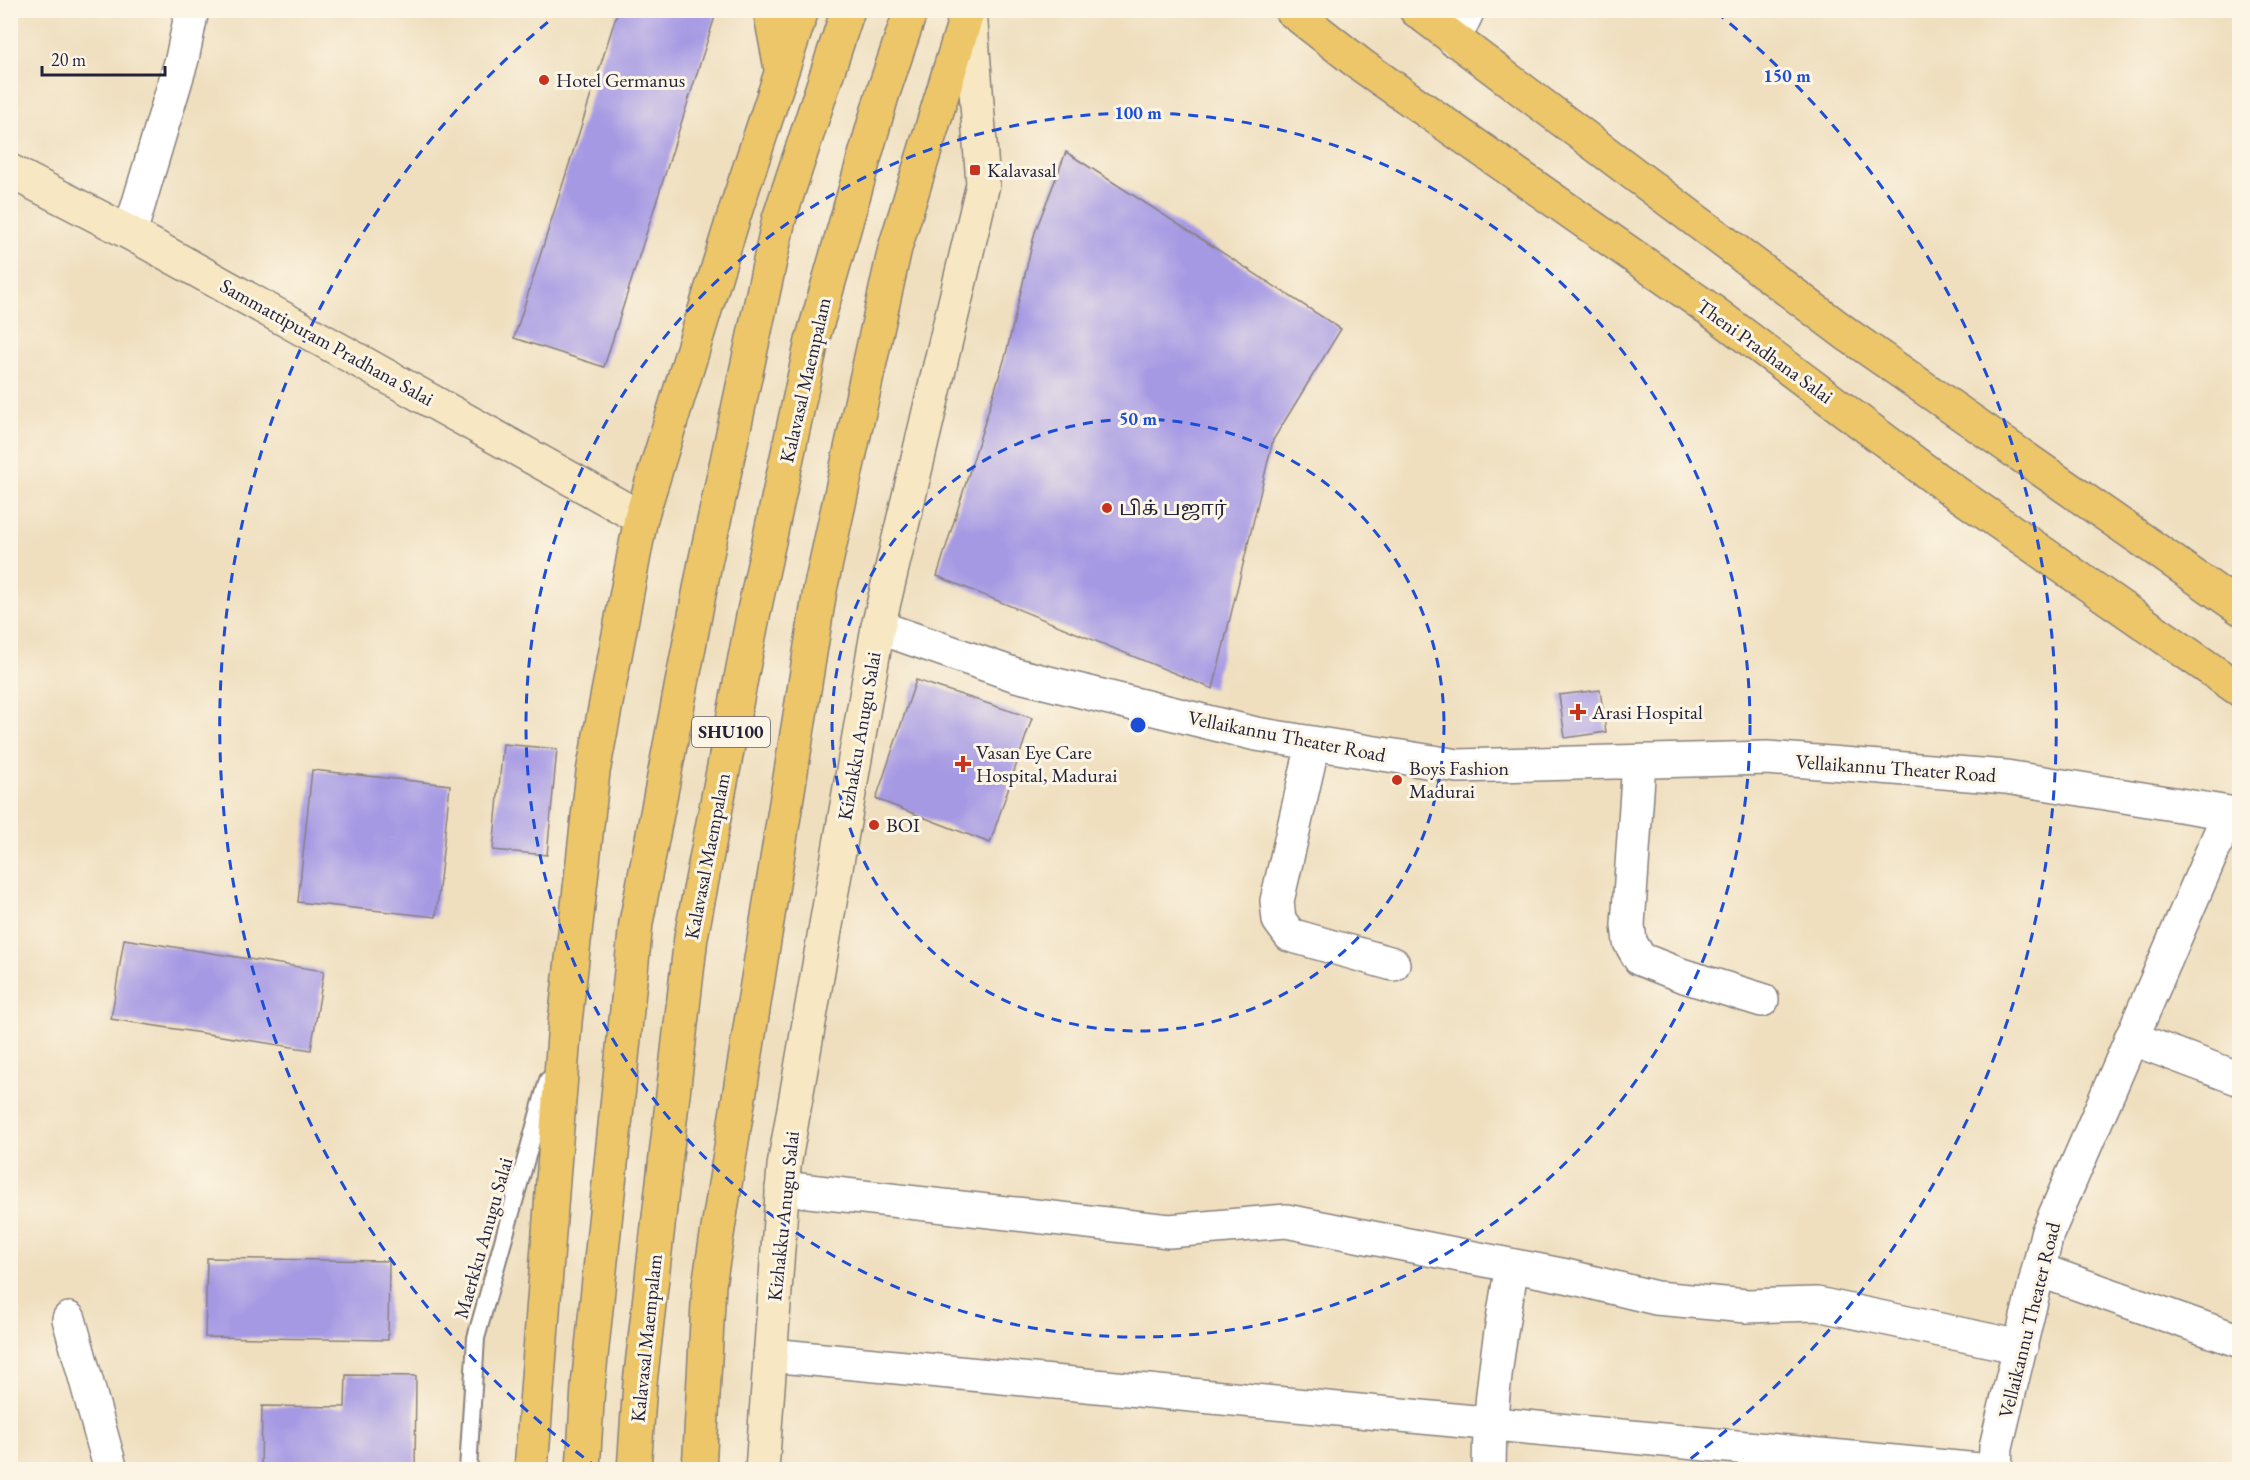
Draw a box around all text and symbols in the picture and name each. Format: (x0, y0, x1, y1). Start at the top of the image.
scale bar (42, 39, 165, 77)
text: 20 m (51, 48, 86, 71)
text: 150 m (1763, 64, 1811, 87)
place label: Hotel Germanus (556, 67, 685, 93)
marker: Hotel Germanus (537, 73, 551, 87)
text: 100 m (1114, 101, 1162, 124)
place label: Kalavasal (987, 157, 1057, 183)
marker: Kalavasal (968, 163, 982, 177)
street label: Sammattipuram Pradhana Salai (215, 272, 439, 412)
street label: Theni Pradhana Salai (1692, 293, 1838, 409)
street label: Kalavasal Maempalam (773, 294, 837, 465)
text: 50 m (1119, 407, 1157, 430)
place label: பிக் பஜார் (1119, 495, 1227, 521)
marker: பிக் பஜார் (1100, 501, 1114, 515)
street label: Kizhakku Anugu Salai (831, 650, 887, 822)
place label: Arasi Hospital (1591, 699, 1703, 725)
marker: Arasi Hospital (1569, 703, 1587, 721)
street label: Vellaikannu Theater Road (1186, 704, 1389, 768)
centre of rings (1128, 715, 1148, 735)
road number: SHU100 (692, 717, 770, 747)
place label: Vasan Eye Care Hospital, Madurai (976, 739, 1117, 788)
street label: Vellaikannu Theater Road (1795, 748, 1998, 788)
marker: Vasan Eye Care Hospital, Madurai (954, 755, 972, 773)
place label: Boys Fashion Madurai (1409, 755, 1510, 804)
street label: Kalavasal Maempalam (678, 770, 736, 941)
marker: Boys Fashion Madurai (1390, 773, 1404, 787)
place label: BOI (886, 812, 920, 838)
marker: BOI (867, 818, 881, 832)
street label: Kizhakku Anugu Salai (761, 1130, 805, 1302)
street label: Maerkku Anugu Salai (448, 1154, 518, 1322)
street label: Vellaikannu Theater Road (1992, 1219, 2066, 1421)
street label: Kalavasal Maempalam (624, 1252, 668, 1423)

